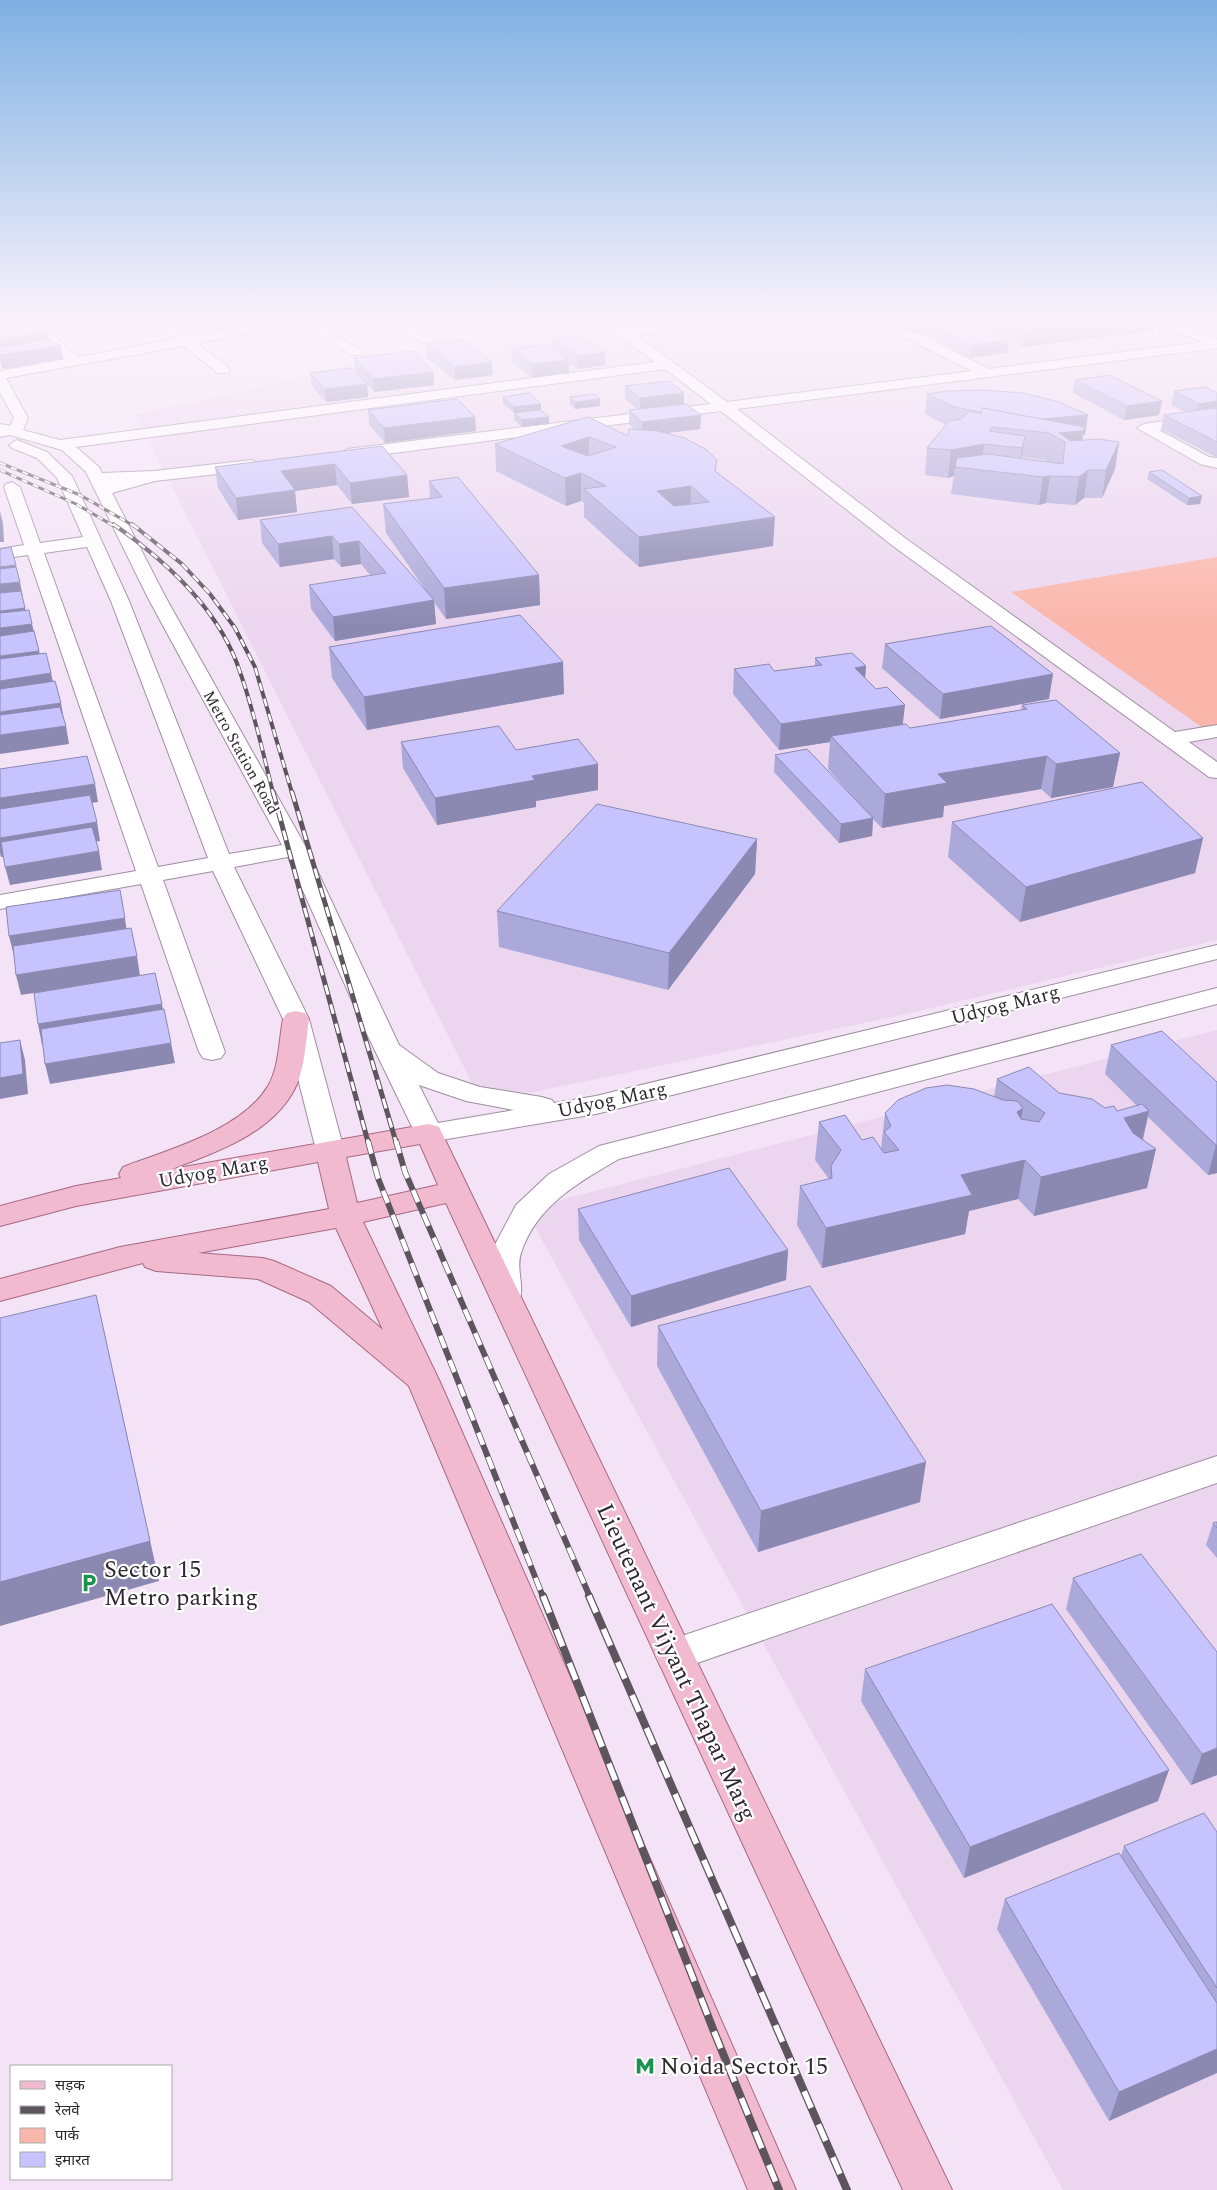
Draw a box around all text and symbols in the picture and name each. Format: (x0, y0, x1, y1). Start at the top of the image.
street label: Metro Station Road (197, 686, 285, 819)
street label: Udyog Marg (948, 977, 1063, 1033)
street label: Udyog Marg (555, 1074, 670, 1126)
street label: Udyog Marg (156, 1148, 270, 1196)
street label: Lieutenant Vijyant Thapar Marg (587, 1498, 766, 1827)
place label: Sector 15 Metro parking (104, 1552, 258, 1616)
parking icon: Sector 15 Metro parking (78, 1572, 100, 1594)
place label: Noida Sector 15 (660, 2049, 828, 2085)
metro station icon: Noida Sector 15 (634, 2055, 656, 2077)
legend (10, 2065, 172, 2180)
text: सड़क (55, 2074, 85, 2097)
text: रेलवे (54, 2099, 80, 2122)
text: पार्क (55, 2124, 79, 2147)
text: इमारत (55, 2149, 90, 2172)

